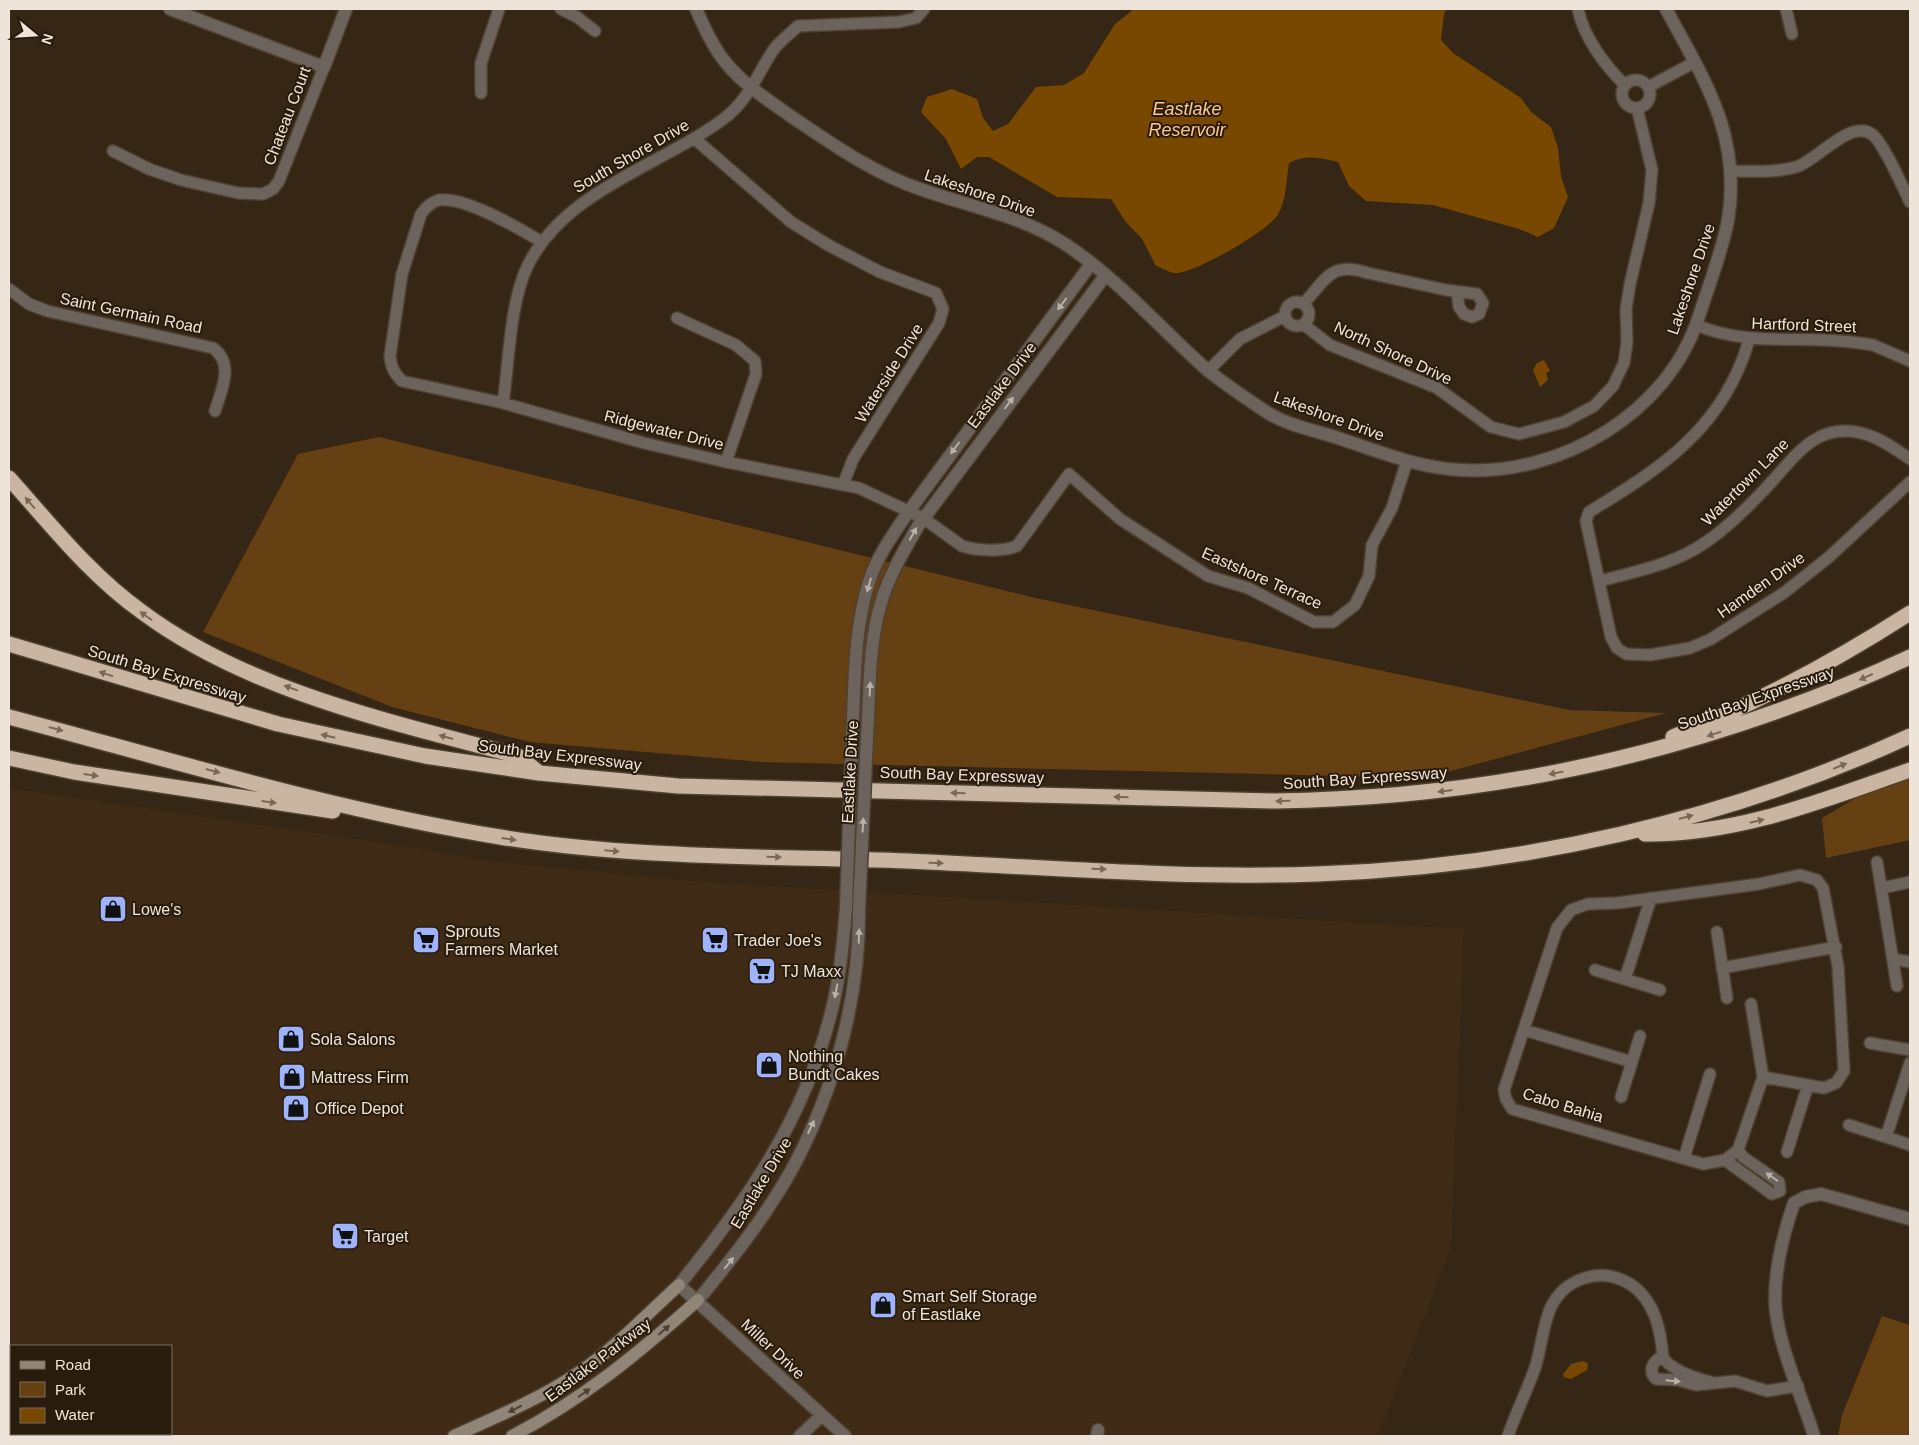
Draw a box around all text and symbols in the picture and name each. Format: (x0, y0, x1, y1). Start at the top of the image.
north arrow (10, 10, 60, 60)
text: N (38, 32, 57, 46)
street label: Chateau Court (260, 64, 314, 168)
water label: Eastlake Reservoir (1148, 99, 1227, 140)
street label: South Shore Drive (570, 116, 692, 196)
street label: Lakeshore Drive (922, 166, 1038, 220)
street label: Lakeshore Drive (1664, 221, 1718, 337)
street label: Saint Germain Road (58, 290, 204, 336)
one-way arrow (1057, 297, 1068, 310)
street label: Hartford Street (1751, 315, 1857, 335)
street label: North Shore Drive (1331, 318, 1455, 388)
street label: Waterside Drive (852, 320, 926, 426)
street label: Eastlake Drive (964, 339, 1040, 431)
street label: Lakeshore Drive (1271, 388, 1387, 444)
one-way arrow (1003, 397, 1014, 410)
street label: Ridgewater Drive (602, 407, 726, 453)
street label: Watertown Lane (1698, 435, 1792, 529)
one-way arrow (950, 441, 960, 455)
one-way arrow (25, 496, 36, 509)
one-way arrow (909, 527, 917, 542)
street label: Eastshore Terrace (1199, 544, 1325, 612)
street label: Hamden Drive (1714, 549, 1808, 621)
one-way arrow (864, 577, 872, 592)
one-way arrow (140, 611, 153, 621)
street label: South Bay Expressway (86, 642, 248, 706)
street label: South Bay Expressway (1675, 663, 1837, 733)
one-way arrow (98, 670, 113, 678)
one-way arrow (1859, 673, 1873, 681)
one-way arrow (867, 680, 875, 696)
one-way arrow (283, 684, 298, 692)
street label: Eastlake Drive (839, 720, 861, 824)
one-way arrow (48, 726, 63, 734)
one-way arrow (1706, 730, 1721, 738)
one-way arrow (321, 732, 336, 740)
one-way arrow (439, 732, 454, 740)
street label: South Bay Expressway (477, 737, 643, 773)
one-way arrow (1832, 762, 1847, 769)
street label: South Bay Expressway (879, 764, 1045, 786)
street label: South Bay Expressway (1282, 764, 1448, 792)
one-way arrow (205, 768, 220, 776)
one-way arrow (1548, 770, 1564, 778)
one-way arrow (83, 771, 99, 779)
one-way arrow (1437, 787, 1453, 795)
one-way arrow (950, 788, 966, 796)
one-way arrow (1112, 793, 1128, 801)
one-way arrow (1275, 797, 1291, 805)
one-way arrow (261, 798, 277, 806)
one-way arrow (1678, 813, 1693, 821)
one-way arrow (860, 817, 868, 833)
one-way arrow (1749, 817, 1764, 825)
one-way arrow (501, 835, 517, 843)
one-way arrow (604, 847, 620, 855)
one-way arrow (766, 853, 782, 861)
one-way arrow (929, 859, 945, 867)
one-way arrow (1091, 866, 1107, 874)
shop icon: Lowe's (98, 894, 128, 924)
place label: Lowe's (132, 901, 181, 918)
place label: Sprouts Farmers Market (445, 923, 558, 958)
supermarket icon: Sprouts Farmers Market (411, 925, 441, 955)
supermarket icon: Trader Joe's (700, 925, 730, 955)
one-way arrow (855, 928, 863, 944)
place label: Trader Joe's (734, 932, 822, 949)
supermarket icon: TJ Maxx (747, 956, 777, 986)
place label: TJ Maxx (781, 963, 841, 980)
one-way arrow (831, 984, 839, 1000)
shop icon: Sola Salons (276, 1024, 306, 1054)
place label: Sola Salons (310, 1031, 395, 1048)
place label: Nothing Bundt Cakes (788, 1048, 880, 1083)
shop icon: Nothing Bundt Cakes (754, 1050, 784, 1080)
shop icon: Mattress Firm (277, 1062, 307, 1092)
place label: Mattress Firm (311, 1069, 409, 1086)
street label: Cabo Bahia (1521, 1085, 1606, 1125)
shop icon: Office Depot (281, 1093, 311, 1123)
place label: Office Depot (315, 1100, 404, 1117)
one-way arrow (807, 1120, 815, 1134)
street label: Eastlake Drive (727, 1134, 795, 1232)
one-way arrow (1765, 1172, 1779, 1182)
supermarket icon: Target (330, 1221, 360, 1251)
place label: Target (364, 1228, 409, 1245)
one-way arrow (723, 1256, 734, 1269)
place label: Smart Self Storage of Eastlake (902, 1288, 1037, 1323)
shop icon: Smart Self Storage of Eastlake (868, 1290, 898, 1320)
street label: Eastlake Parkway (542, 1315, 654, 1405)
street label: Miller Drive (738, 1316, 808, 1383)
one-way arrow (657, 1325, 670, 1336)
legend (10, 1345, 172, 1435)
text: Road (55, 1356, 91, 1373)
one-way arrow (1666, 1377, 1682, 1385)
text: Park (55, 1381, 86, 1398)
one-way arrow (577, 1388, 591, 1398)
one-way arrow (508, 1404, 523, 1413)
text: Water (55, 1406, 94, 1423)

